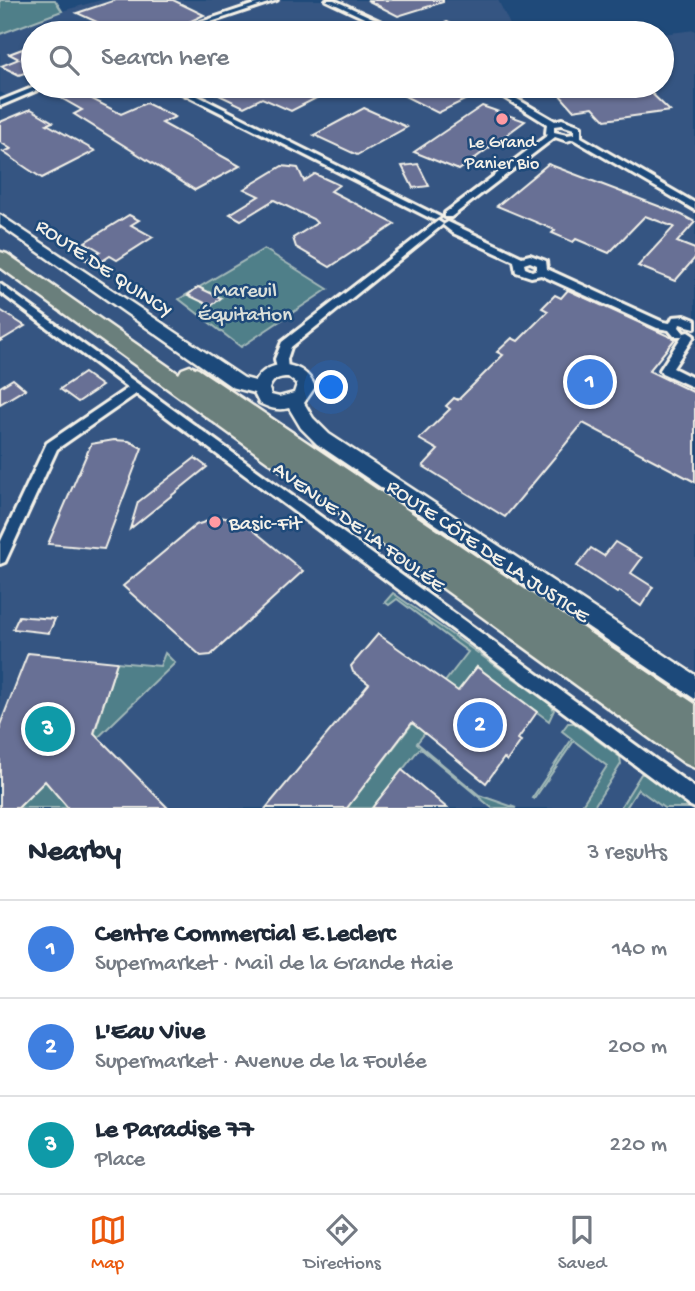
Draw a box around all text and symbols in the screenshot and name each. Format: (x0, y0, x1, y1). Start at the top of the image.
search box (21, 21, 674, 98)
icon: search (45, 41, 83, 79)
text: Search here (101, 44, 229, 75)
marker: Le Grand Panier Bio (494, 111, 510, 127)
place label: Le Grand Panier Bio (464, 133, 539, 175)
street label: ROUTE DE QUINCY (30, 215, 176, 325)
park label: Mareuil Équitation (198, 280, 292, 329)
pin: 1 (567, 356, 613, 408)
your location (314, 370, 348, 404)
street label: AVENUE DE LA FOULÉE (267, 458, 450, 600)
street label: ROUTE CÔTE DE LA JUSTICE (381, 476, 594, 631)
place label: Basic-Fit (228, 513, 304, 538)
marker: Basic-Fit (207, 514, 223, 530)
pin: 2 (457, 699, 503, 751)
pin: 3 (25, 703, 71, 755)
text: Nearby (28, 836, 121, 871)
text: 3 results (587, 840, 667, 867)
text: Centre Commercial E.Leclerc (95, 920, 396, 951)
text: 1 (46, 936, 56, 963)
text: 140 m (612, 936, 667, 963)
text: Supermarket · Mail de la Grande Haie (95, 951, 453, 978)
text: L'Eau Vive (95, 1018, 205, 1049)
text: 2 (45, 1034, 57, 1061)
text: 200 m (608, 1034, 667, 1061)
text: Supermarket · Avenue de la Foulée (95, 1049, 427, 1076)
text: Le Paradise 77 (95, 1116, 254, 1147)
text: 3 (45, 1132, 57, 1159)
text: 220 m (610, 1132, 667, 1159)
text: Place (95, 1147, 145, 1174)
tab: Map (89, 1211, 127, 1276)
tab: Directions (304, 1211, 381, 1276)
tab: Saved (558, 1211, 606, 1276)

